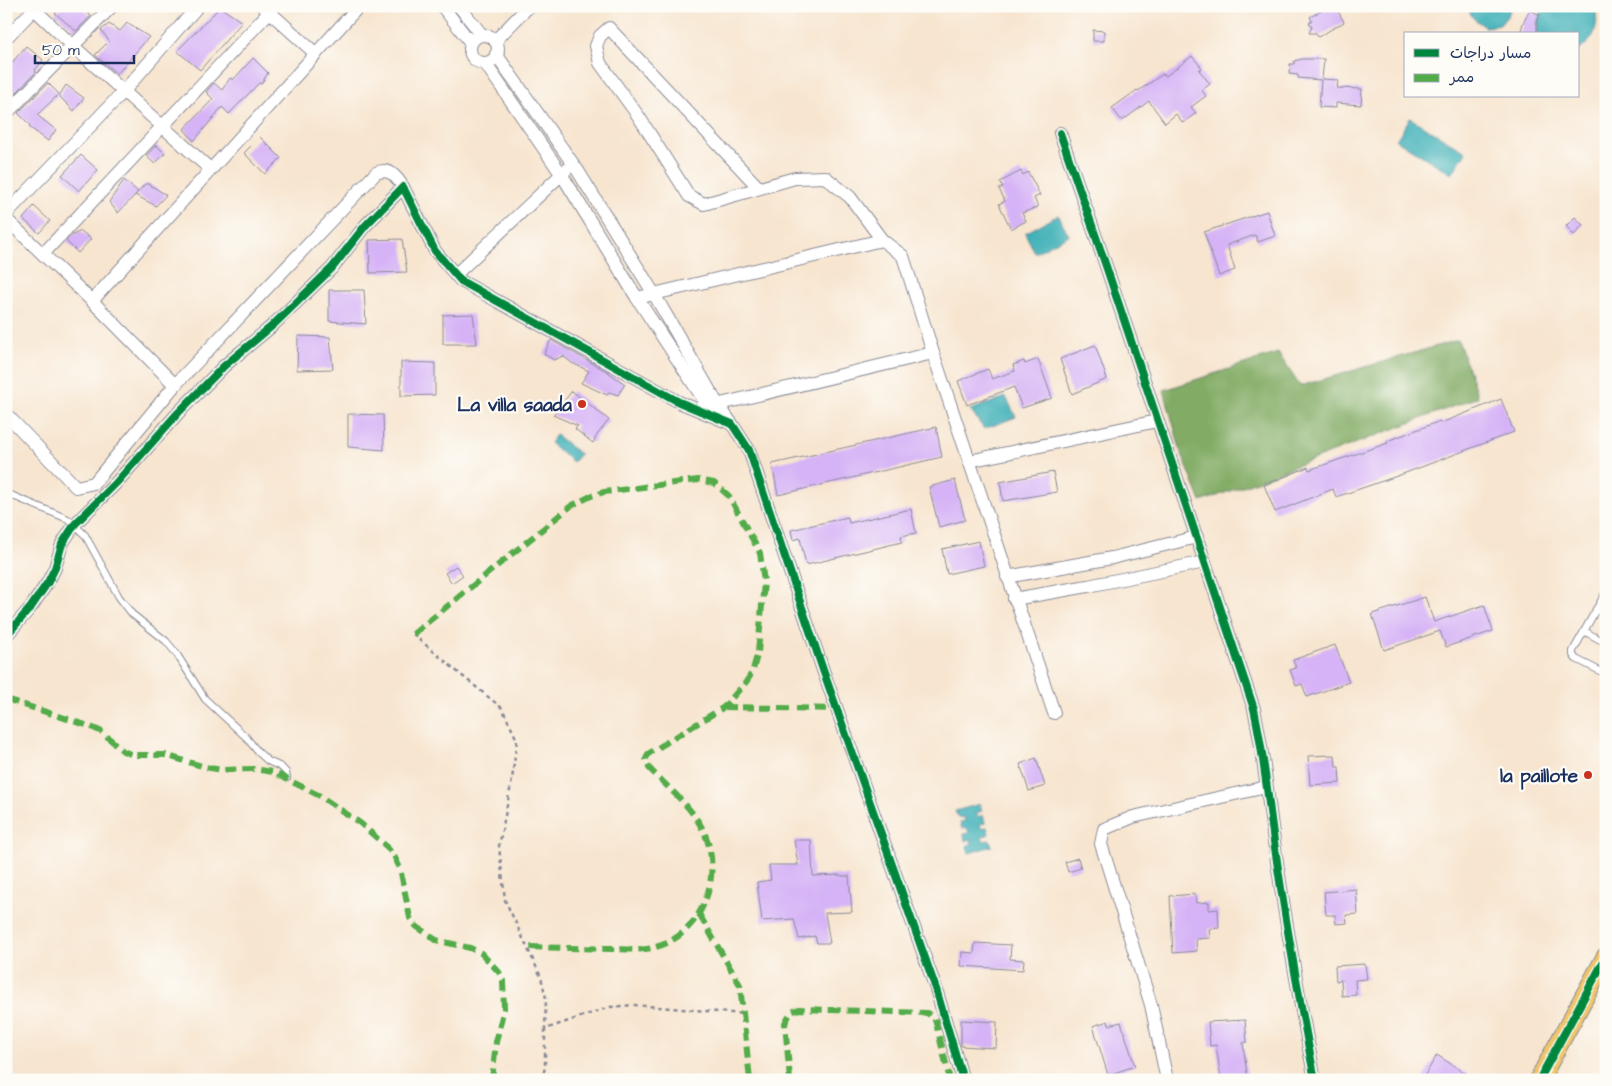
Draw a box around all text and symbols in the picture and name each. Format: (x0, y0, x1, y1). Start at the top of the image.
scale bar (35, 32, 134, 64)
legend (1404, 32, 1580, 98)
text: 50 m (42, 40, 80, 61)
text: مسار دراجات (1450, 43, 1531, 64)
text: ممر (1448, 67, 1474, 88)
place label: La villa saada (457, 392, 572, 419)
marker: La villa saada (576, 398, 588, 410)
place label: la paillote (1500, 763, 1579, 790)
marker: la paillote (1582, 769, 1594, 781)

